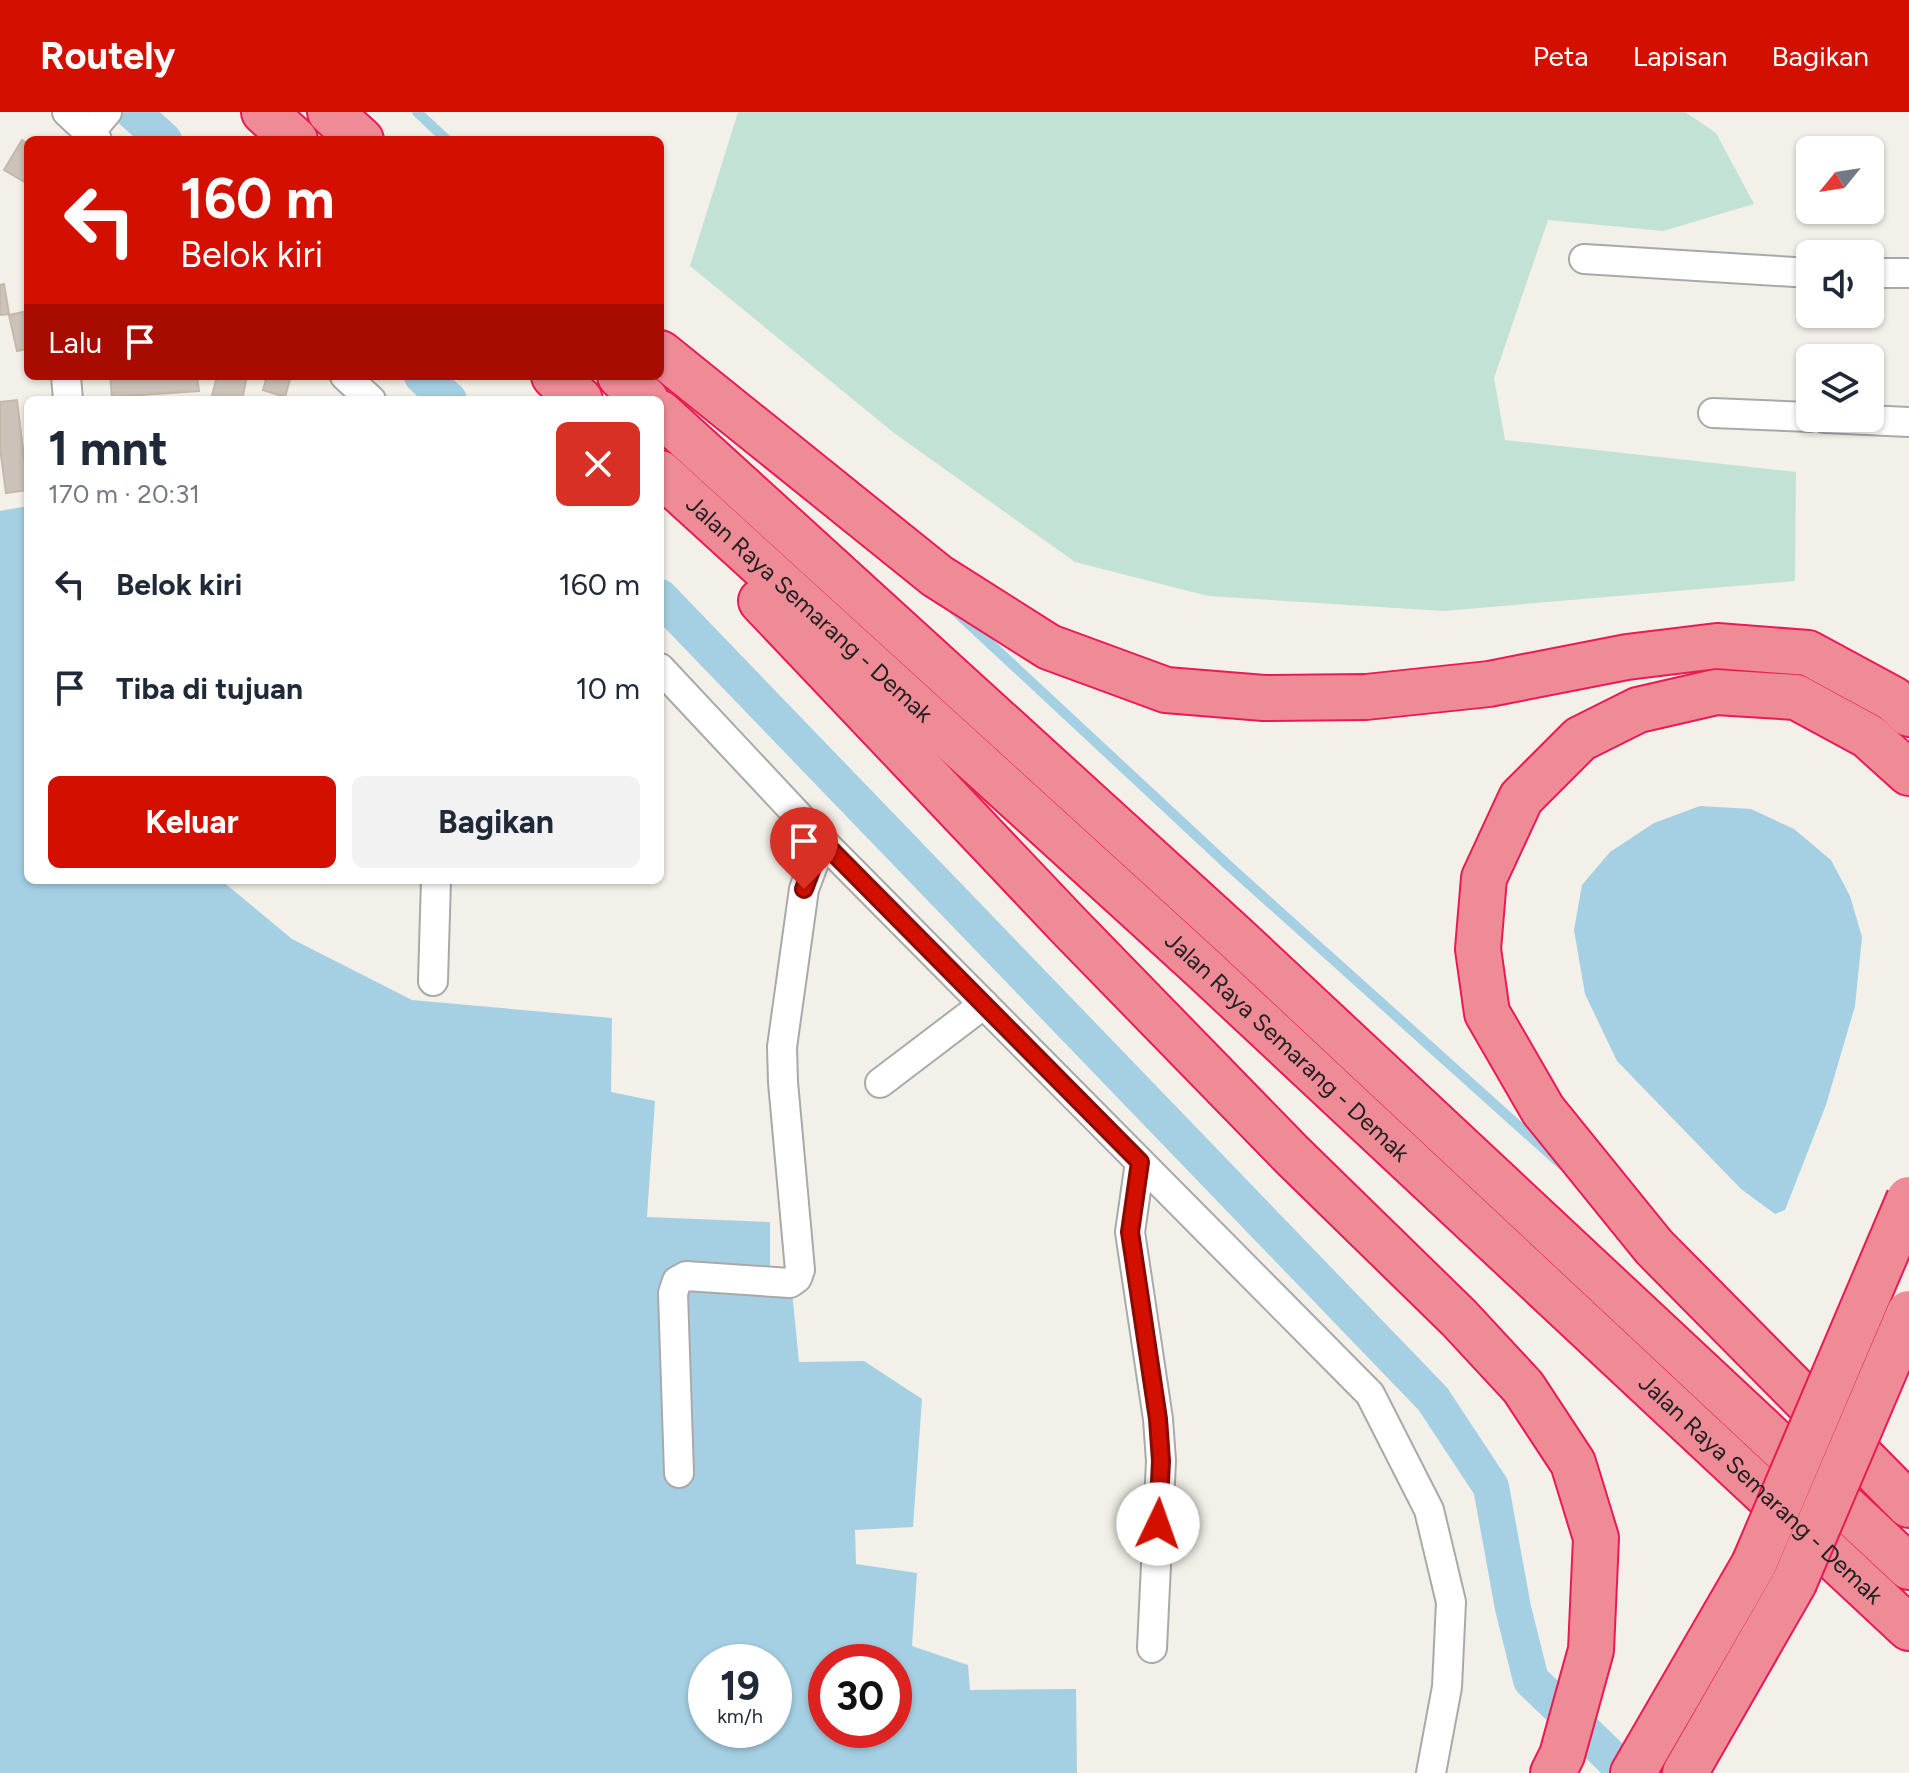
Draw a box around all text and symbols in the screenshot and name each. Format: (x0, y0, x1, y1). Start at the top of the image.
text: Routely (40, 33, 175, 79)
text: Peta (1533, 39, 1589, 73)
text: Lapisan (1633, 39, 1727, 73)
text: Bagikan (1771, 39, 1869, 73)
north arrow (1796, 136, 1884, 224)
map controls (1796, 136, 1884, 432)
text: 160 m (180, 165, 335, 232)
icon: left (48, 168, 152, 272)
text: Belok kiri (180, 233, 323, 276)
button: sound (1796, 240, 1884, 328)
icon: arrive (118, 320, 162, 364)
text: Lalu (48, 324, 102, 361)
button: layers (1796, 344, 1884, 432)
text: 1 mnt (48, 419, 168, 477)
button: close (556, 422, 640, 506)
text: 170 m · 20:31 (48, 478, 200, 510)
street label: Jalan Raya Semarang - Demak (680, 489, 939, 729)
icon: left (48, 562, 92, 606)
text: Belok kiri (116, 566, 242, 603)
text: 160 m (558, 566, 640, 603)
icon: arrive (48, 666, 92, 710)
text: Tiba di tujuan (116, 670, 303, 707)
text: 10 m (575, 670, 640, 707)
button: Keluar (48, 776, 336, 868)
button: Bagikan (352, 776, 640, 868)
pin (770, 807, 838, 889)
icon: arrive (782, 819, 826, 863)
street label: Jalan Raya Semarang - Demak (1159, 926, 1416, 1168)
street label: Jalan Raya Semarang - Demak (1633, 1368, 1889, 1610)
position arrow (1116, 1482, 1200, 1566)
speed limit sign: 30 (808, 1644, 912, 1748)
text: 19 (720, 1662, 760, 1710)
text: km/h (717, 1704, 763, 1728)

